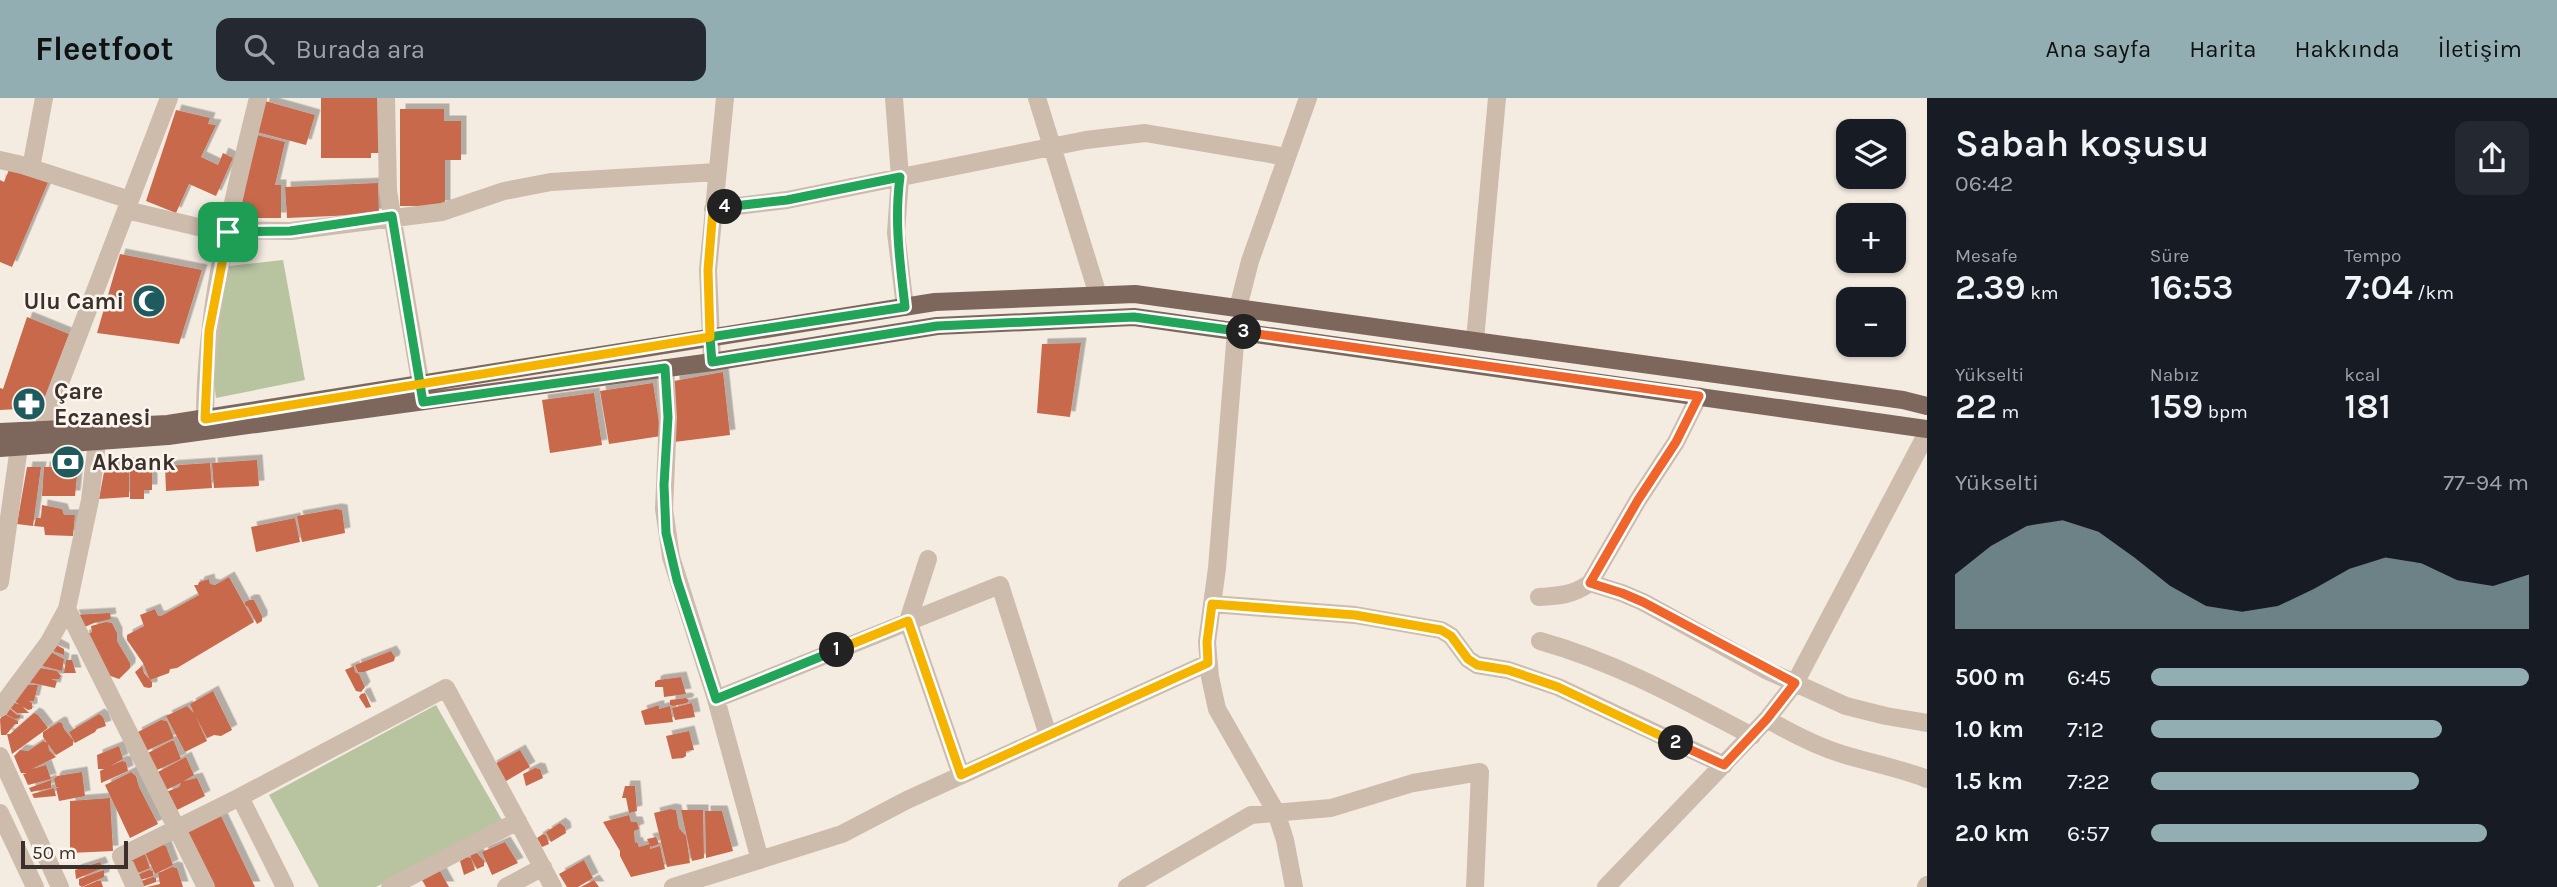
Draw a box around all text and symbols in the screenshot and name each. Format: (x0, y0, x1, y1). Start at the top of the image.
search box (216, 18, 706, 81)
text: Fleetfoot (35, 30, 174, 68)
icon: search (240, 30, 278, 68)
text: Burada ara (296, 34, 425, 65)
text: Ana sayfa (2046, 35, 2151, 63)
text: Harita (2189, 35, 2256, 63)
text: Hakkında (2294, 35, 2400, 63)
text: İletişim (2438, 35, 2522, 63)
map controls (1836, 119, 1906, 357)
button: layers (1836, 119, 1906, 189)
text: Sabah koşusu (1955, 121, 2209, 166)
button: share (2455, 121, 2529, 195)
text: 06:42 (1955, 170, 2013, 197)
pin: 4 (708, 190, 742, 224)
text: 4 (719, 195, 730, 217)
pin (198, 202, 258, 262)
button: + (1836, 203, 1906, 273)
icon: arrive (209, 213, 247, 251)
text: Mesafe (1955, 245, 2018, 267)
text: Süre (2150, 245, 2189, 267)
text: Tempo (2344, 245, 2401, 267)
text: 2.39 (1955, 267, 2026, 308)
text: 16:53 (2150, 267, 2234, 308)
text: 7:04 (2344, 267, 2413, 308)
mosque icon: Ulu Cami (130, 282, 168, 320)
text: km (2026, 282, 2059, 304)
text: /km (2413, 282, 2454, 304)
button: − (1836, 287, 1906, 357)
place label: Ulu Cami (23, 288, 124, 315)
pin: 3 (1226, 314, 1262, 350)
text: 3 (1238, 320, 1249, 342)
text: Yükselti (1955, 364, 2024, 386)
text: Nabız (2150, 364, 2199, 386)
text: kcal (2344, 364, 2381, 386)
place label: Çare Eczanesi (54, 378, 151, 431)
pharmacy icon: Çare Eczanesi (10, 385, 48, 423)
text: 22 (1955, 386, 1997, 427)
text: 159 (2150, 386, 2203, 427)
text: 181 (2344, 386, 2391, 427)
text: m (1997, 401, 2019, 423)
text: bpm (2203, 401, 2248, 423)
bank icon: Akbank (49, 443, 87, 481)
place label: Akbank (92, 449, 176, 476)
text: Yükselti (1955, 469, 2039, 496)
text: 77–94 m (2443, 469, 2529, 496)
pin: 1 (820, 632, 854, 668)
text: 1 (833, 638, 840, 660)
text: 500 m (1955, 664, 2025, 691)
text: 6:45 (2067, 664, 2111, 691)
text: 1.0 km (1955, 716, 2024, 743)
text: 7:12 (2067, 716, 2104, 743)
pin: 2 (1658, 726, 1694, 760)
text: 2 (1670, 731, 1681, 753)
text: 1.5 km (1955, 768, 2023, 795)
text: 7:22 (2067, 768, 2110, 795)
text: 2.0 km (1955, 820, 2030, 847)
text: 6:57 (2067, 820, 2109, 847)
scale bar (21, 838, 128, 870)
text: 50 m (32, 842, 76, 864)

